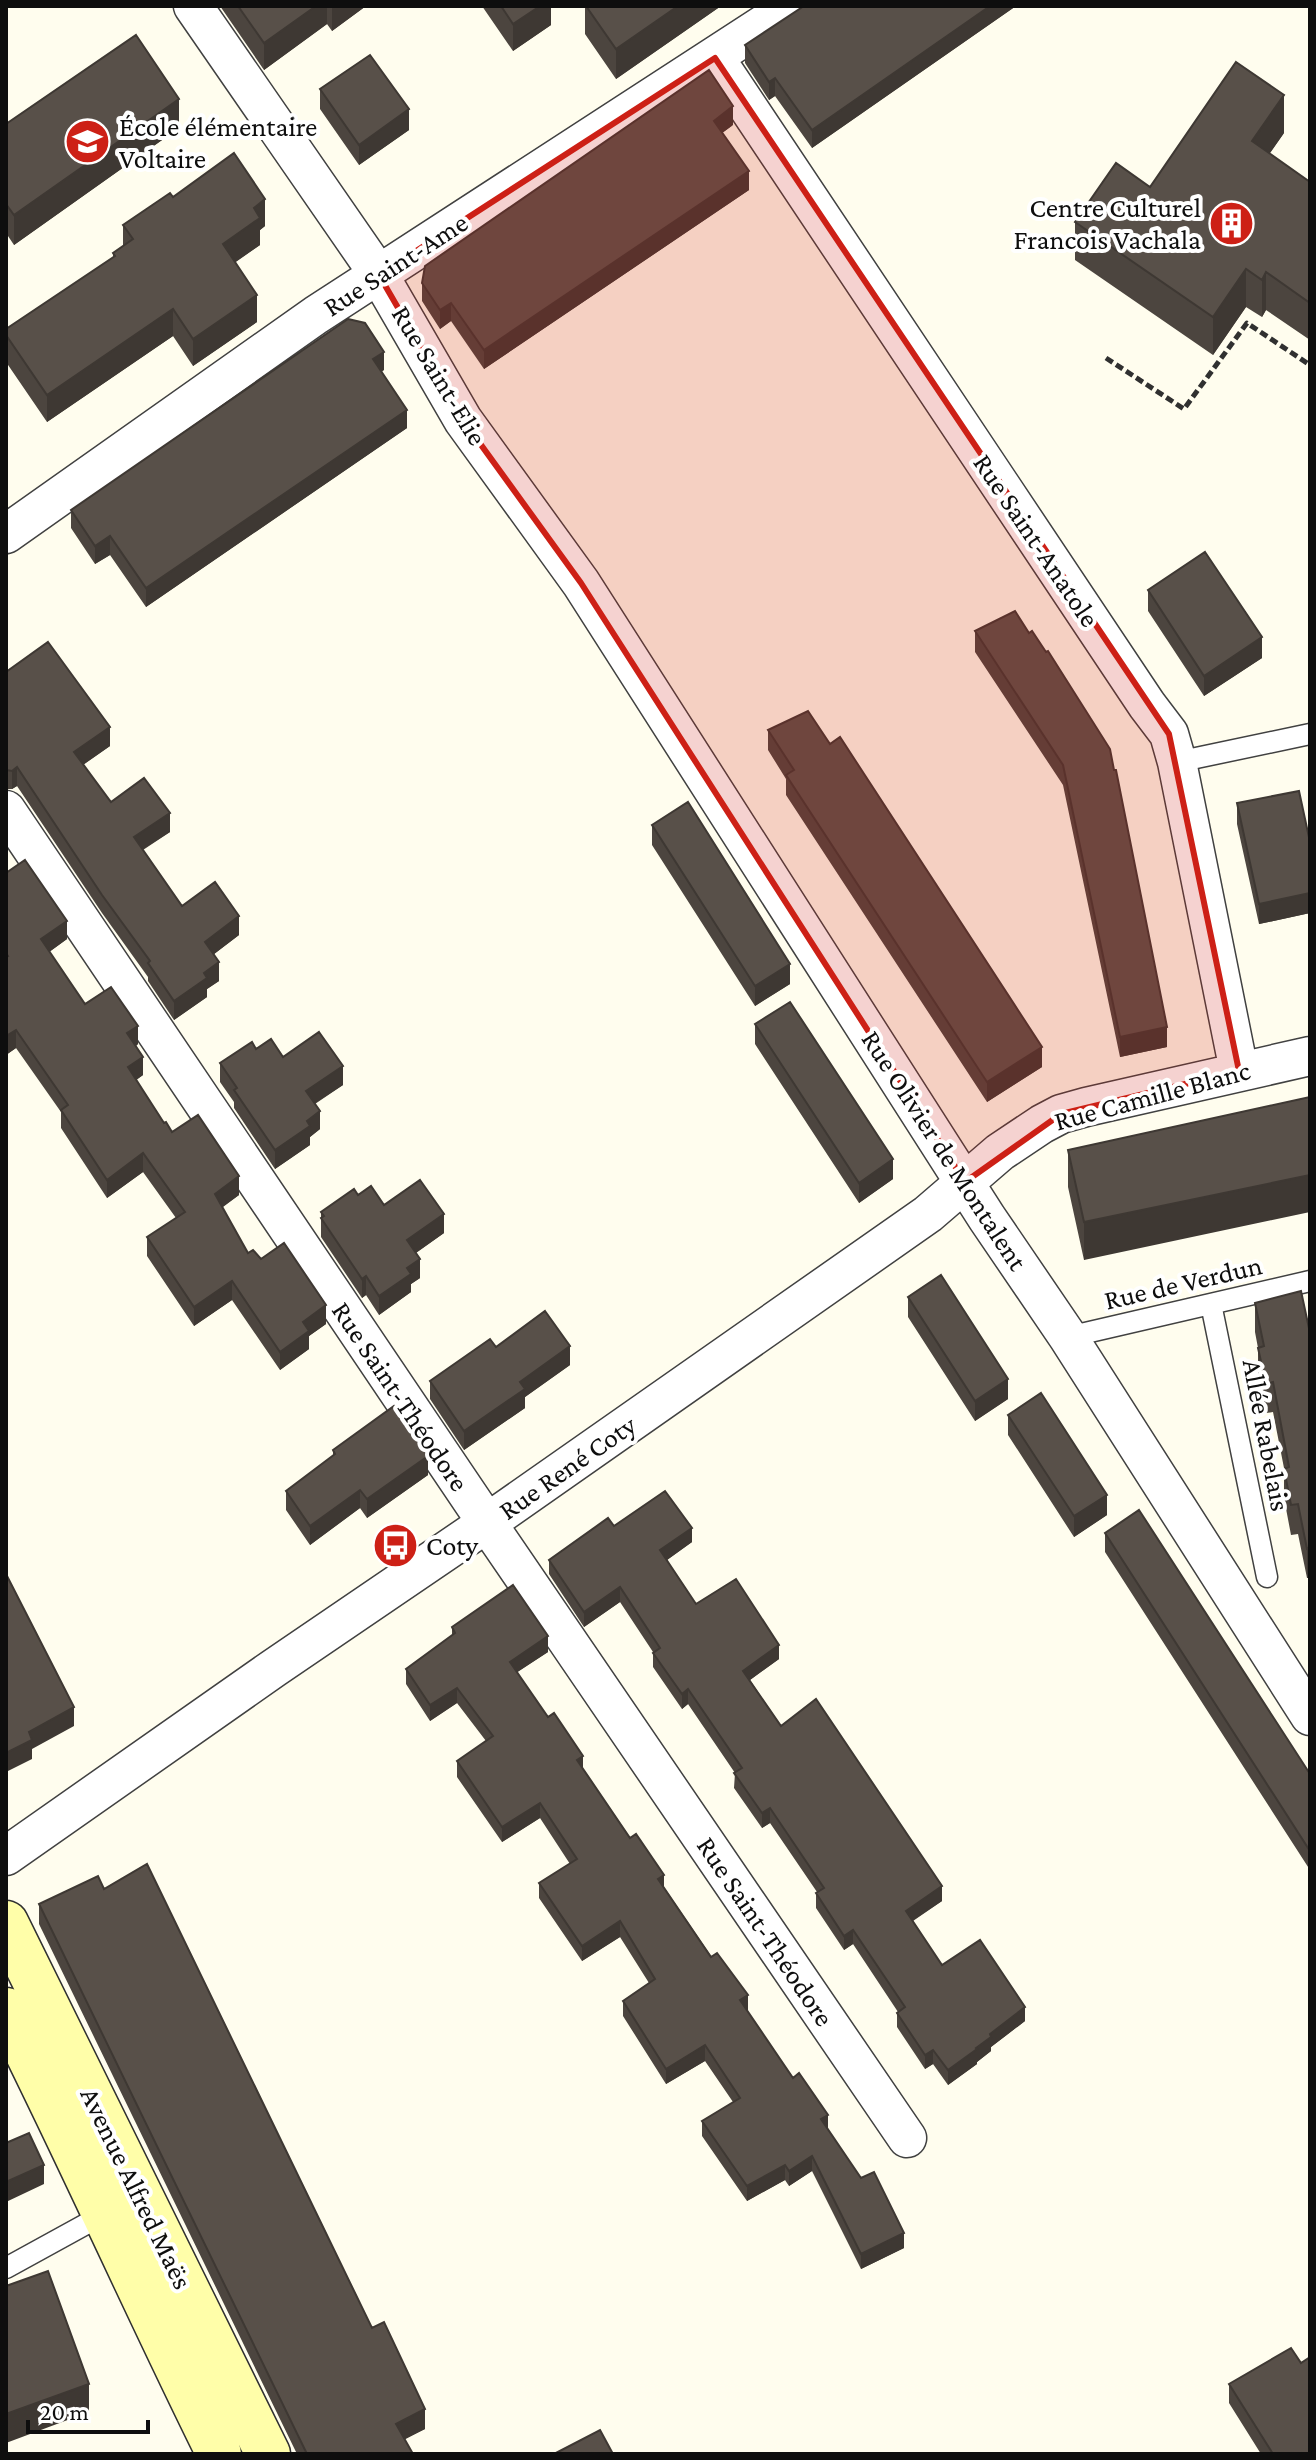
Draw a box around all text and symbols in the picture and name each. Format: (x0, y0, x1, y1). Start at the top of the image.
place label: École élémentaire Voltaire (119, 111, 317, 174)
school or university icon: École élémentaire Voltaire (64, 118, 112, 166)
place label: Centre Culturel Francois Vachala (1014, 192, 1201, 255)
building icon: Centre Culturel Francois Vachala (1208, 199, 1256, 247)
street label: Rue Saint-Ame (317, 206, 473, 323)
street label: Rue Saint-Elie (386, 300, 493, 451)
street label: Rue Saint-Anatole (967, 448, 1106, 633)
street label: Rue Olivier de Montalent (856, 1025, 1034, 1276)
street label: Rue Camille Blanc (1051, 1054, 1254, 1137)
street label: Rue de Verdun (1101, 1249, 1265, 1316)
street label: Rue Saint-Théodore (326, 1296, 475, 1497)
street label: Allée Rabelais (1237, 1357, 1296, 1514)
street label: Rue René Coty (493, 1408, 643, 1526)
bus stop icon: Coty (371, 1521, 419, 1569)
place label: Coty (426, 1530, 479, 1561)
street label: Rue Saint-Théodore (691, 1831, 840, 2032)
street label: Avenue Alfred Maës (74, 2082, 199, 2294)
scale bar (28, 2384, 148, 2434)
text: 20 m (40, 2398, 89, 2425)

